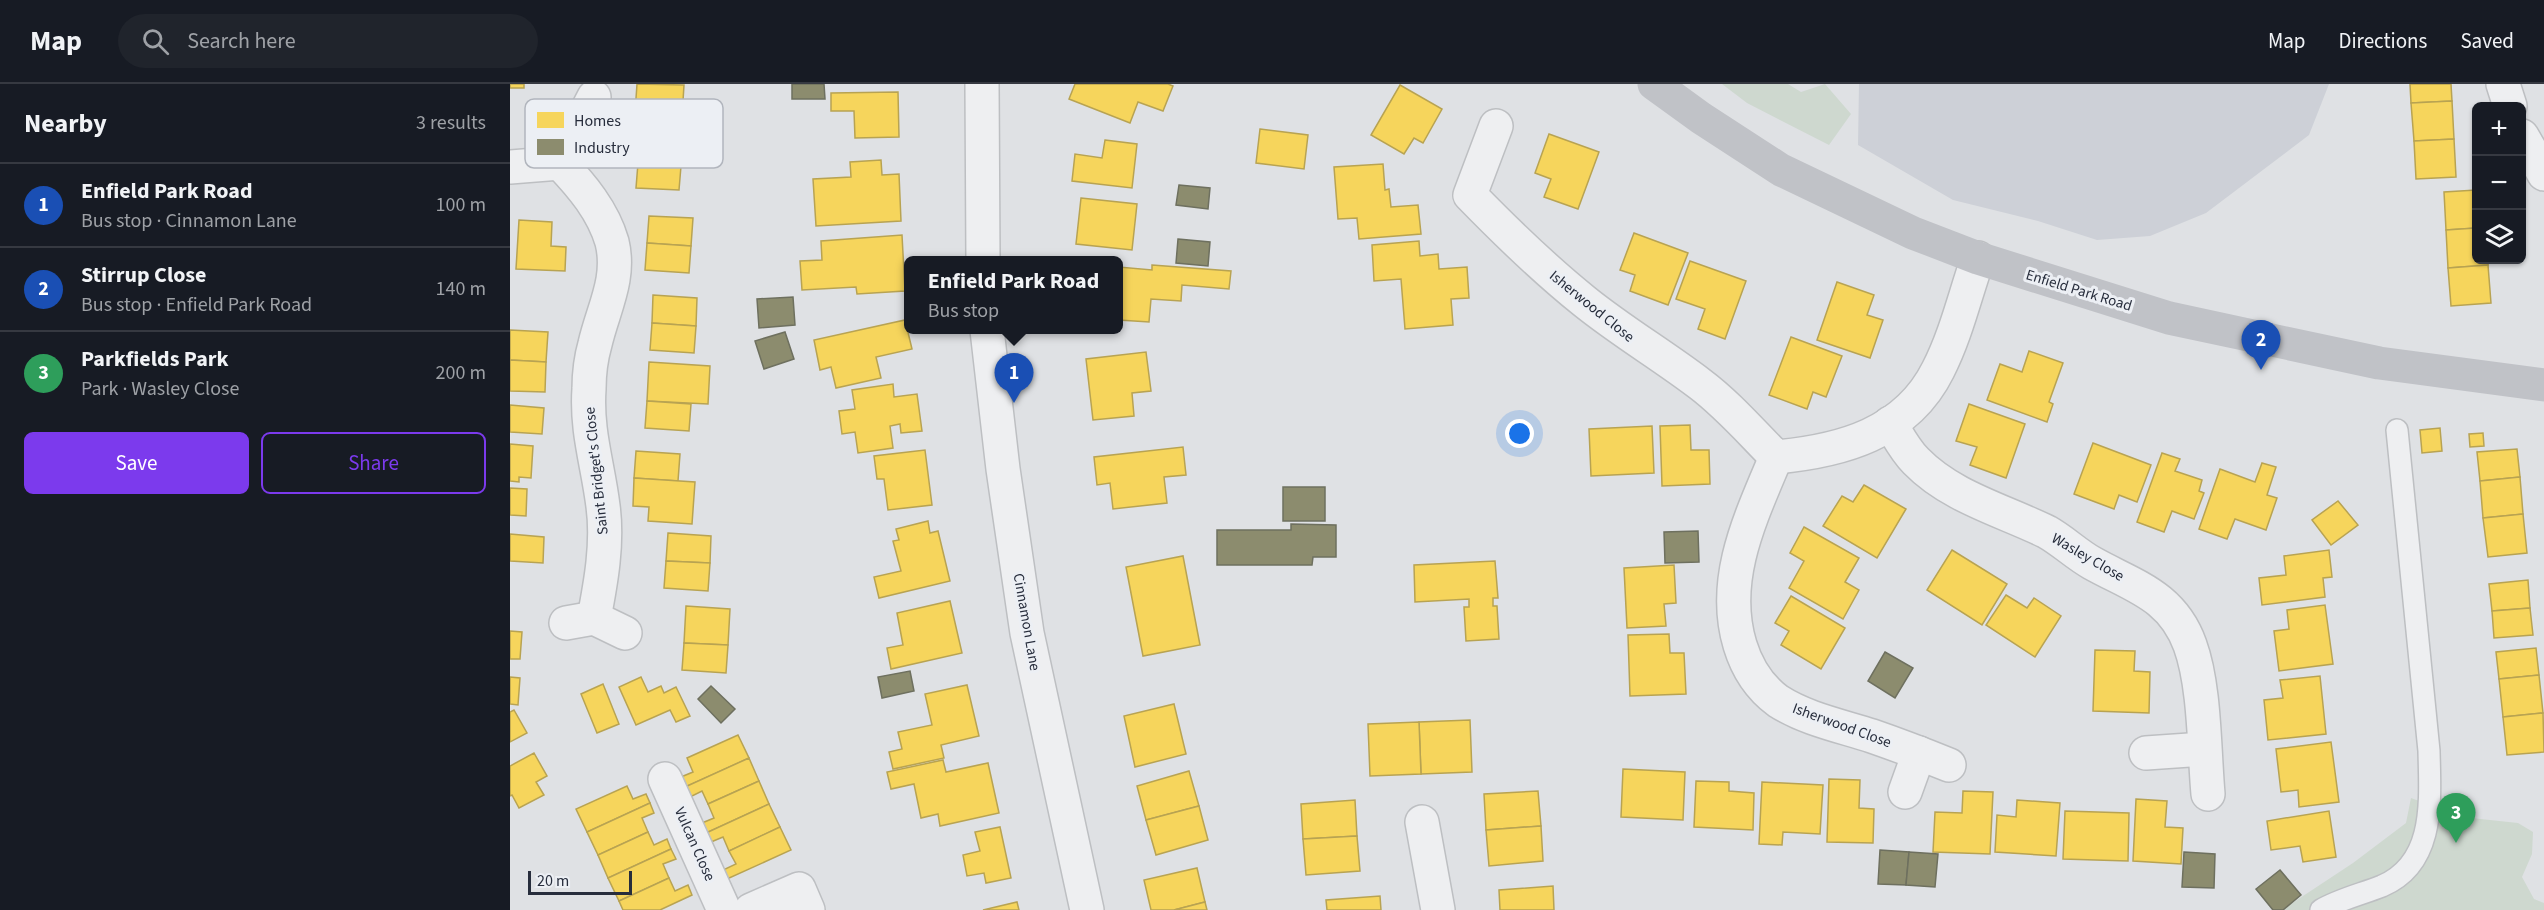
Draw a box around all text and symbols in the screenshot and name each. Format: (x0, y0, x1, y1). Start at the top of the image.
search box (118, 14, 538, 68)
text: Map (30, 21, 82, 61)
icon: search (139, 25, 172, 58)
text: Search here (187, 25, 296, 57)
text: Map (2268, 26, 2306, 56)
text: Directions (2339, 26, 2427, 56)
text: Saved (2460, 26, 2514, 56)
legend (525, 99, 723, 168)
map controls (2472, 102, 2526, 264)
button: + (2472, 102, 2526, 156)
text: Nearby (24, 105, 107, 142)
text: 3 results (416, 109, 486, 137)
text: Homes (574, 110, 621, 132)
text: Industry (574, 137, 630, 159)
button: − (2472, 156, 2526, 210)
text: Enfield Park Road (81, 175, 253, 207)
text: 1 (38, 191, 49, 219)
text: 100 m (436, 191, 486, 219)
text: Bus stop · Cinnamon Lane (81, 207, 297, 235)
button: layers (2472, 210, 2526, 264)
popup (904, 256, 1123, 334)
text: Stirrup Close (81, 259, 206, 291)
street label: Enfield Park Road (2023, 264, 2135, 317)
text: Enfield Park Road (928, 265, 1099, 297)
street label: Isherwood Close (1545, 266, 1639, 347)
text: 2 (38, 275, 49, 303)
text: 140 m (436, 275, 486, 303)
text: Bus stop · Enfield Park Road (81, 291, 312, 319)
text: Bus stop (928, 297, 999, 325)
pin: 2 (2242, 320, 2280, 370)
text: Parkfields Park (81, 343, 229, 375)
pin: 1 (994, 354, 1034, 403)
text: 3 (38, 359, 49, 387)
text: 200 m (436, 359, 486, 387)
text: Park · Wasley Close (81, 375, 239, 403)
street label: Saint Bridget's Close (579, 406, 614, 536)
your location (1505, 419, 1534, 448)
button: Save (24, 432, 249, 494)
button: Share (261, 432, 486, 494)
street label: Wasley Close (2047, 528, 2128, 587)
street label: Cinnamon Lane (1008, 572, 1045, 672)
street label: Isherwood Close (1789, 698, 1894, 753)
pin: 3 (2436, 794, 2476, 843)
street label: Vulcan Close (669, 804, 720, 885)
scale bar (528, 868, 632, 896)
text: 20 m (537, 870, 569, 892)

